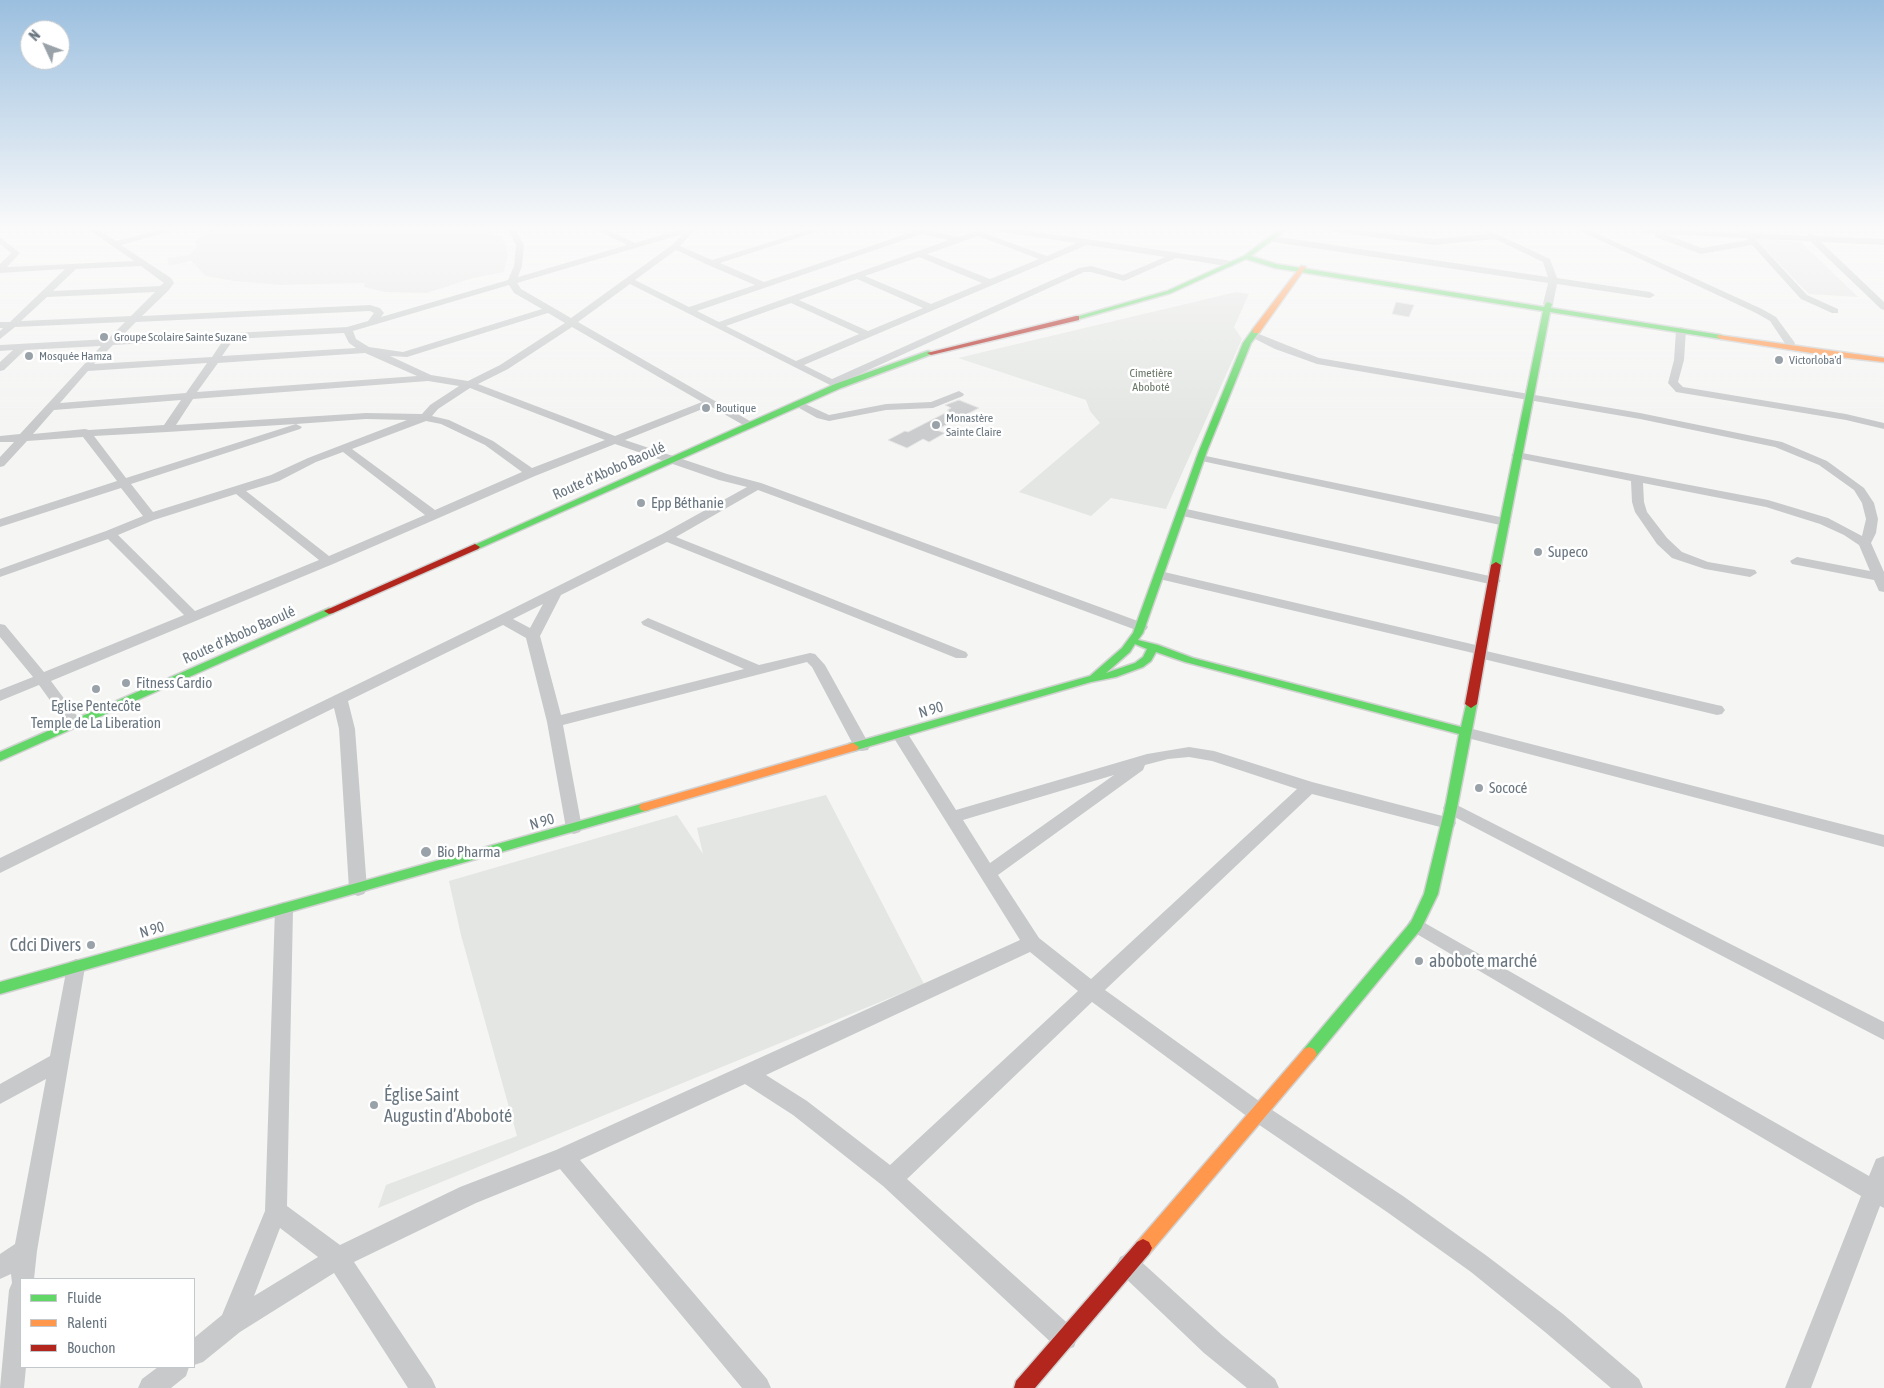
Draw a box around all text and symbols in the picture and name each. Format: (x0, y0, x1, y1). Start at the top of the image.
north arrow (20, 20, 70, 70)
text: N (26, 27, 43, 44)
place label: Groupe Scolaire Sainte Suzane (114, 330, 247, 344)
marker: Groupe Scolaire Sainte Suzane (98, 331, 110, 343)
place label: Mosquée Hamza (39, 349, 112, 363)
marker: Mosquée Hamza (23, 350, 35, 362)
place label: Victorloba'd (1789, 353, 1842, 367)
marker: Victorloba'd (1773, 354, 1785, 366)
park label: Cimetière Aboboté (1130, 366, 1172, 394)
place label: Boutique (716, 401, 756, 415)
marker: Boutique (700, 402, 712, 414)
place label: Monastère Sainte Claire (946, 411, 1002, 439)
marker: Monastère Sainte Claire (930, 419, 942, 431)
street label: Route d'Abobo Baoulé (550, 438, 668, 504)
place label: Epp Béthanie (651, 494, 724, 512)
marker: Epp Béthanie (635, 497, 647, 509)
place label: Supeco (1548, 543, 1588, 561)
marker: Supeco (1532, 546, 1544, 558)
street label: Route d'Abobo Baoulé (180, 602, 298, 668)
place label: Fitness Cardio (136, 674, 212, 692)
marker: Fitness Cardio (120, 677, 132, 689)
marker: Eglise Pentecôte Temple de La Liberation (90, 683, 102, 695)
place label: Eglise Pentecôte Temple de La Liberation (31, 697, 161, 732)
street label: N 90 (917, 698, 945, 722)
place label: Sococé (1489, 779, 1527, 797)
marker: Sococé (1473, 782, 1485, 794)
street label: N 90 (528, 810, 556, 834)
place label: Bio Pharma (437, 843, 500, 861)
marker: Bio Pharma (419, 845, 433, 859)
street label: N 90 (138, 918, 166, 942)
place label: Cdci Divers (10, 934, 81, 956)
marker: Cdci Divers (85, 939, 97, 951)
place label: abobote marché (1429, 950, 1537, 972)
marker: abobote marché (1413, 955, 1425, 967)
place label: Église Saint Augustin d’Aboboté (384, 1084, 512, 1126)
marker: Église Saint Augustin d’Aboboté (368, 1099, 380, 1111)
legend (20, 1278, 195, 1368)
text: Fluide (67, 1289, 102, 1306)
text: Ralenti (67, 1314, 107, 1331)
text: Bouchon (67, 1339, 116, 1356)

